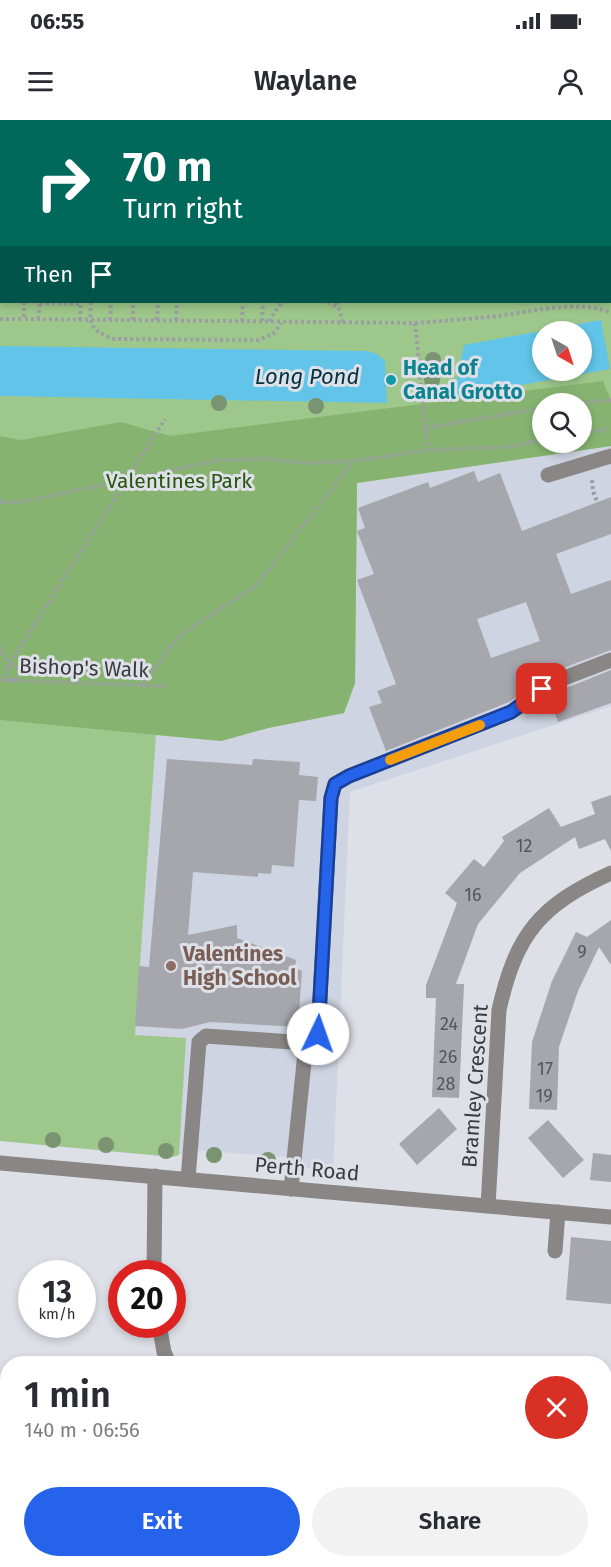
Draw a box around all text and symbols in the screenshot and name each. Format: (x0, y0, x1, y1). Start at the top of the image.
text: 06:55 (30, 8, 84, 35)
icon: menu (24, 65, 57, 98)
text: Waylane (254, 65, 357, 97)
icon: person (554, 65, 587, 98)
text: 70 m (123, 142, 212, 192)
icon: right (24, 144, 102, 222)
text: Turn right (123, 193, 243, 225)
icon: arrive (85, 258, 118, 291)
text: Then (24, 261, 73, 288)
north arrow (532, 321, 592, 381)
map controls (532, 321, 592, 453)
place label: Head of Canal Grotto (403, 355, 523, 405)
water label: Long Pond (255, 363, 359, 390)
marker: Head of Canal Grotto (384, 373, 398, 387)
button: search (532, 393, 592, 453)
park label: Valentines Park (106, 468, 252, 494)
street label: Bishop's Walk (19, 653, 150, 683)
pin (516, 663, 567, 714)
icon: arrive (525, 672, 558, 705)
house number: 12 (516, 835, 532, 857)
house number: 16 (464, 884, 482, 906)
place label: Valentines High School (182, 941, 297, 991)
house number: 9 (577, 941, 587, 963)
marker: Valentines High School (164, 959, 178, 973)
position arrow (286, 1002, 350, 1066)
street label: Bramley Crescent (456, 1003, 494, 1169)
house number: 24 (440, 1013, 458, 1035)
house number: 26 (439, 1046, 457, 1068)
house number: 17 (537, 1058, 553, 1080)
house number: 28 (437, 1073, 455, 1095)
house number: 19 (535, 1085, 553, 1107)
street label: Perth Road (254, 1151, 360, 1187)
speed limit sign: 20 (108, 1260, 186, 1338)
text: 13 (42, 1274, 72, 1310)
text: km/h (38, 1305, 76, 1323)
text: 1 min (24, 1373, 111, 1417)
button: close (525, 1376, 588, 1439)
text: 140 m · 06:56 (24, 1418, 140, 1442)
button: Exit (24, 1487, 300, 1556)
button: Share (312, 1487, 588, 1556)

